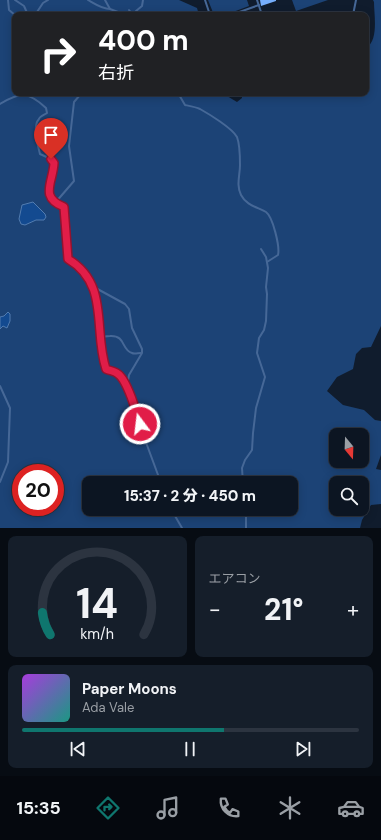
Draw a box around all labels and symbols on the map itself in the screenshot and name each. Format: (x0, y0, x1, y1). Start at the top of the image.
pin (34, 118, 68, 159)
position arrow (119, 403, 161, 445)
north arrow (329, 428, 369, 468)
speed limit sign: 20 (12, 464, 64, 516)

